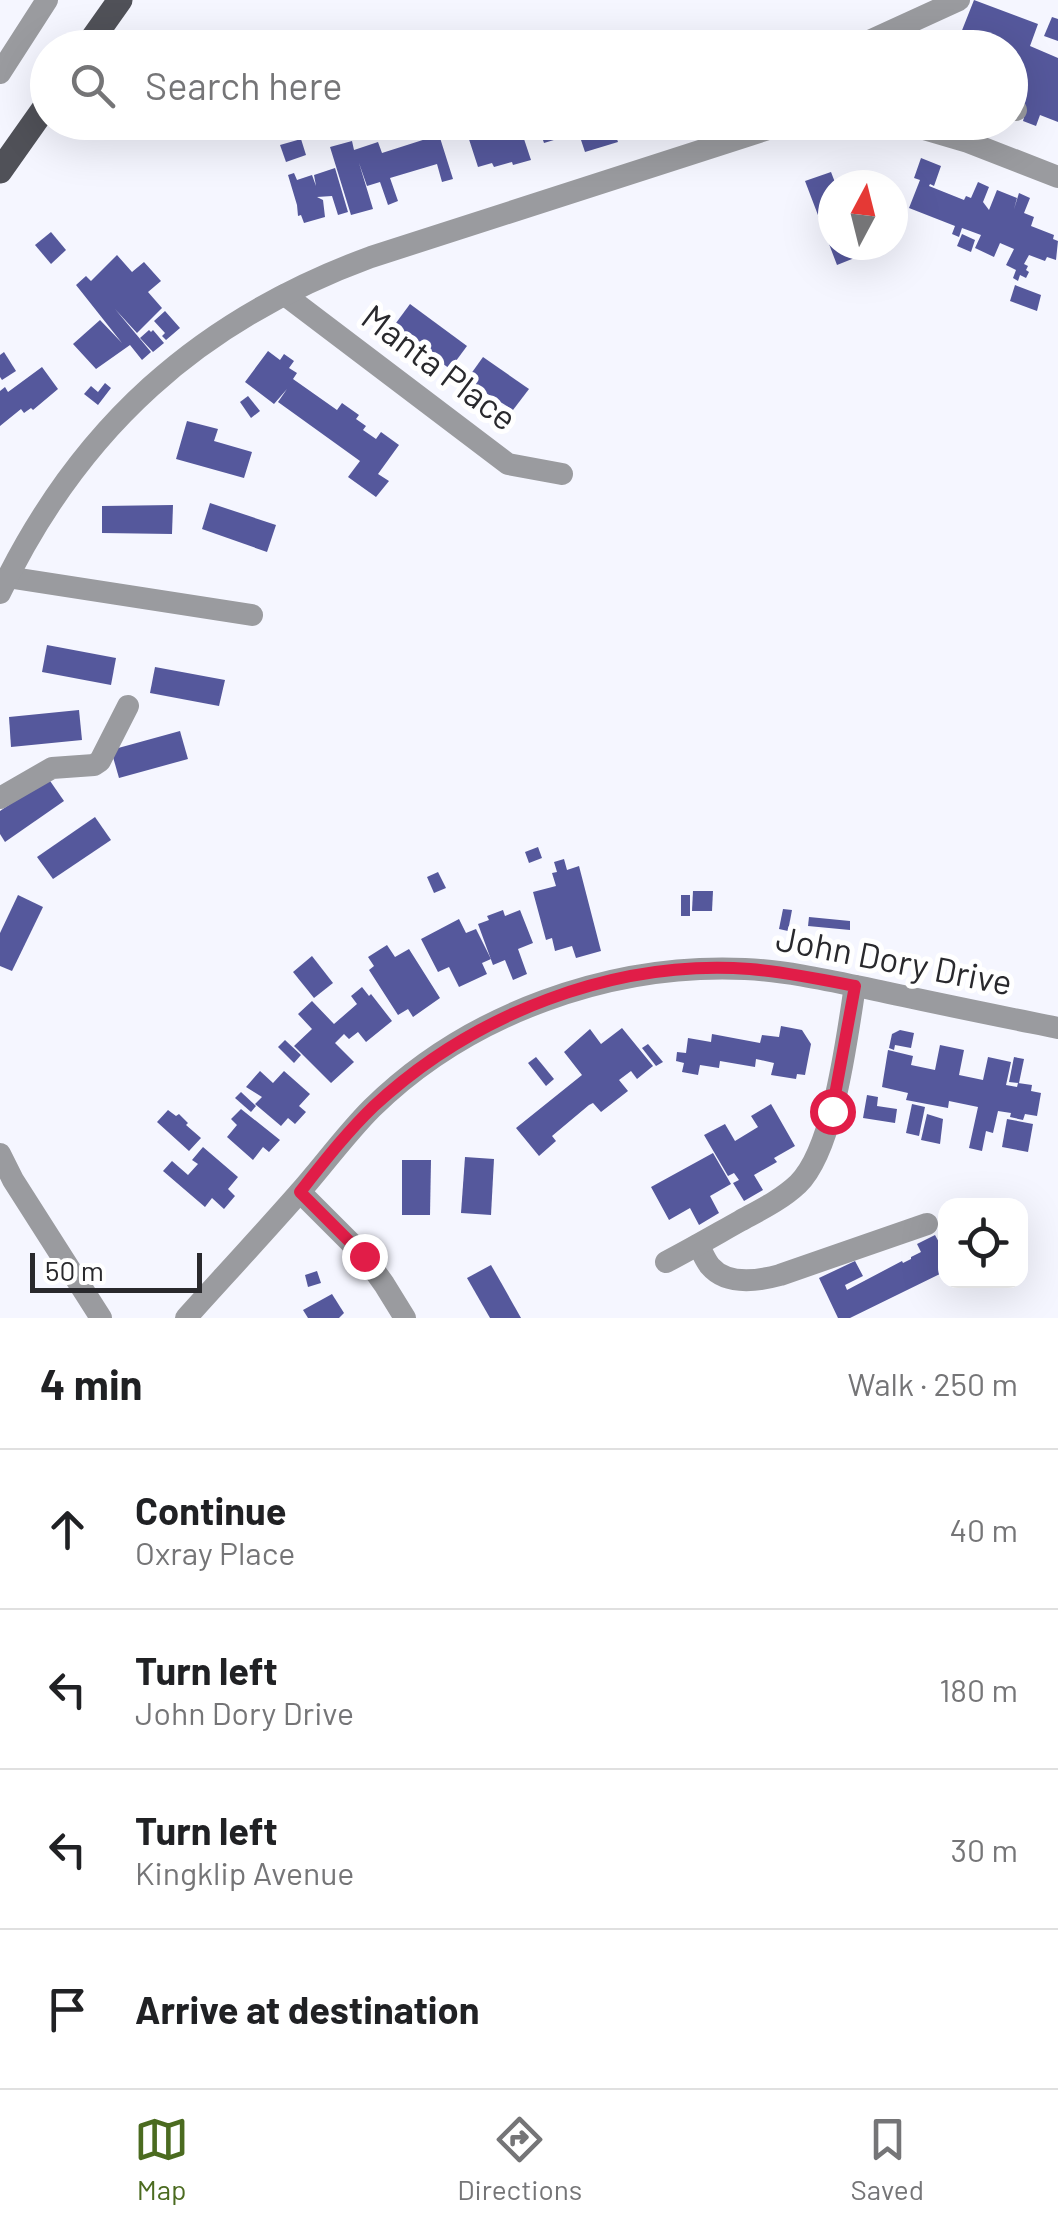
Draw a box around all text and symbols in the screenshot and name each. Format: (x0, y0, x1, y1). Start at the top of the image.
search box (30, 30, 1028, 140)
icon: search (65, 58, 120, 113)
text: Search here (145, 62, 343, 108)
north arrow (818, 170, 908, 260)
street label: Manta Place (355, 295, 526, 438)
street label: John Dory Drive (773, 916, 1016, 1003)
route start (810, 1089, 856, 1135)
map controls (938, 1198, 1028, 1288)
button: locate (938, 1198, 1028, 1288)
route end (342, 1234, 388, 1280)
scale bar (30, 1248, 202, 1292)
text: 50 m (45, 1253, 104, 1287)
text: 4 min (40, 1358, 143, 1408)
text: Walk · 250 m (848, 1364, 1018, 1402)
text: Continue (135, 1487, 286, 1533)
icon: ahead (40, 1502, 95, 1557)
text: 40 m (949, 1510, 1018, 1548)
text: Oxray Place (135, 1533, 295, 1571)
text: Turn left (135, 1647, 278, 1693)
icon: left (40, 1662, 95, 1717)
text: 180 m (939, 1670, 1018, 1708)
text: John Dory Drive (135, 1693, 354, 1731)
text: Turn left (135, 1807, 278, 1853)
icon: left (40, 1822, 95, 1877)
text: 30 m (951, 1830, 1018, 1868)
text: Kingklip Avenue (135, 1853, 354, 1891)
icon: arrive (40, 1982, 95, 2037)
text: Arrive at destination (135, 1986, 480, 2032)
tab: Map (134, 2112, 189, 2206)
tab: Directions (457, 2112, 582, 2206)
tab: Saved (850, 2112, 924, 2206)

